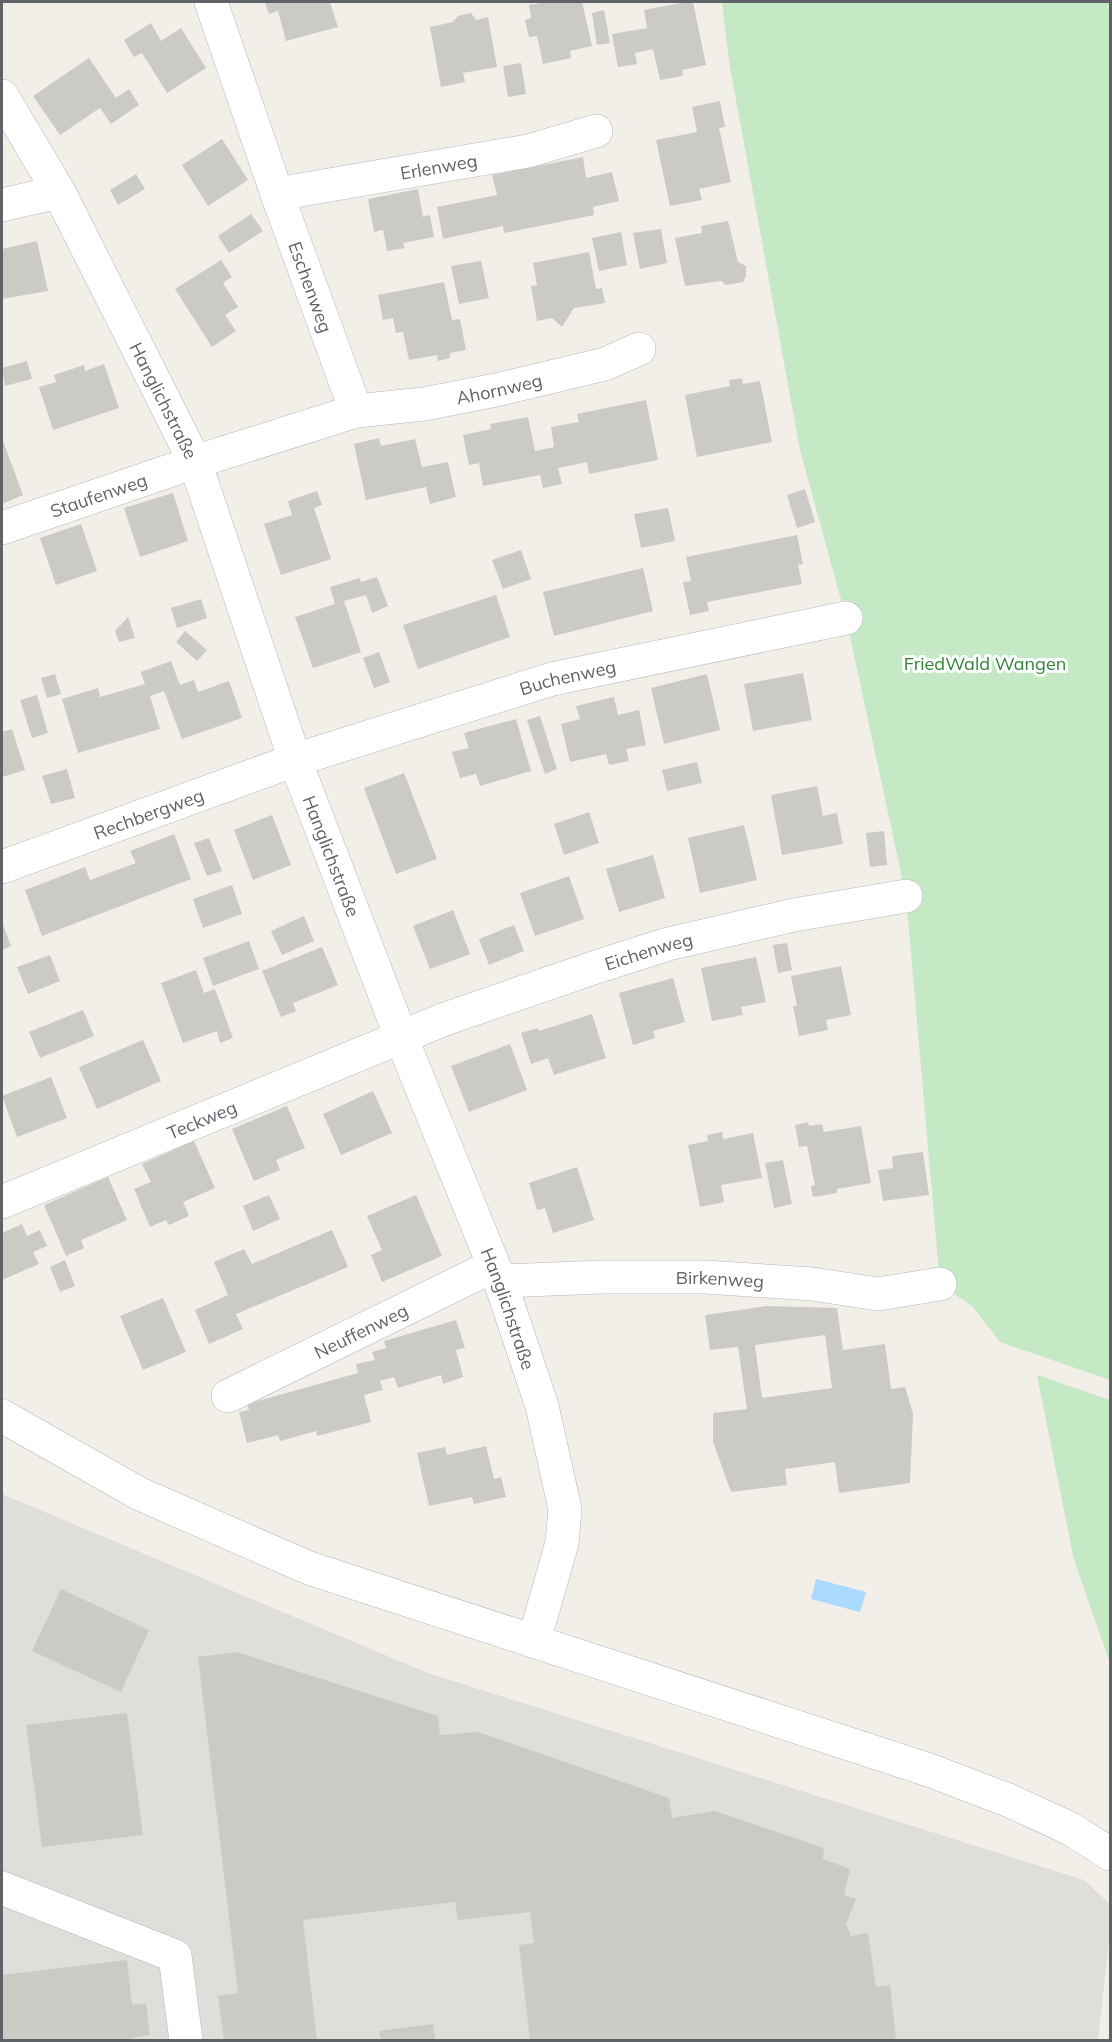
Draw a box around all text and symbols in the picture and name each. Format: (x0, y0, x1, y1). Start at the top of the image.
street label: Erlenweg (398, 148, 479, 184)
street label: Eschenweg (284, 238, 338, 336)
street label: Hanglichstraße (125, 338, 203, 463)
street label: Ahornweg (454, 368, 544, 409)
street label: Staufenweg (47, 468, 150, 522)
park label: FriedWald Wangen (904, 652, 1066, 675)
street label: Buchenweg (516, 655, 618, 700)
street label: Rechbergweg (90, 783, 207, 844)
street label: Hanglichstraße (298, 792, 365, 920)
street label: Eichenweg (602, 927, 695, 975)
street label: Teckweg (163, 1095, 240, 1144)
street label: Hanglichstraße (476, 1244, 540, 1373)
street label: Birkenweg (676, 1266, 765, 1292)
street label: Neuffenweg (310, 1298, 412, 1364)

